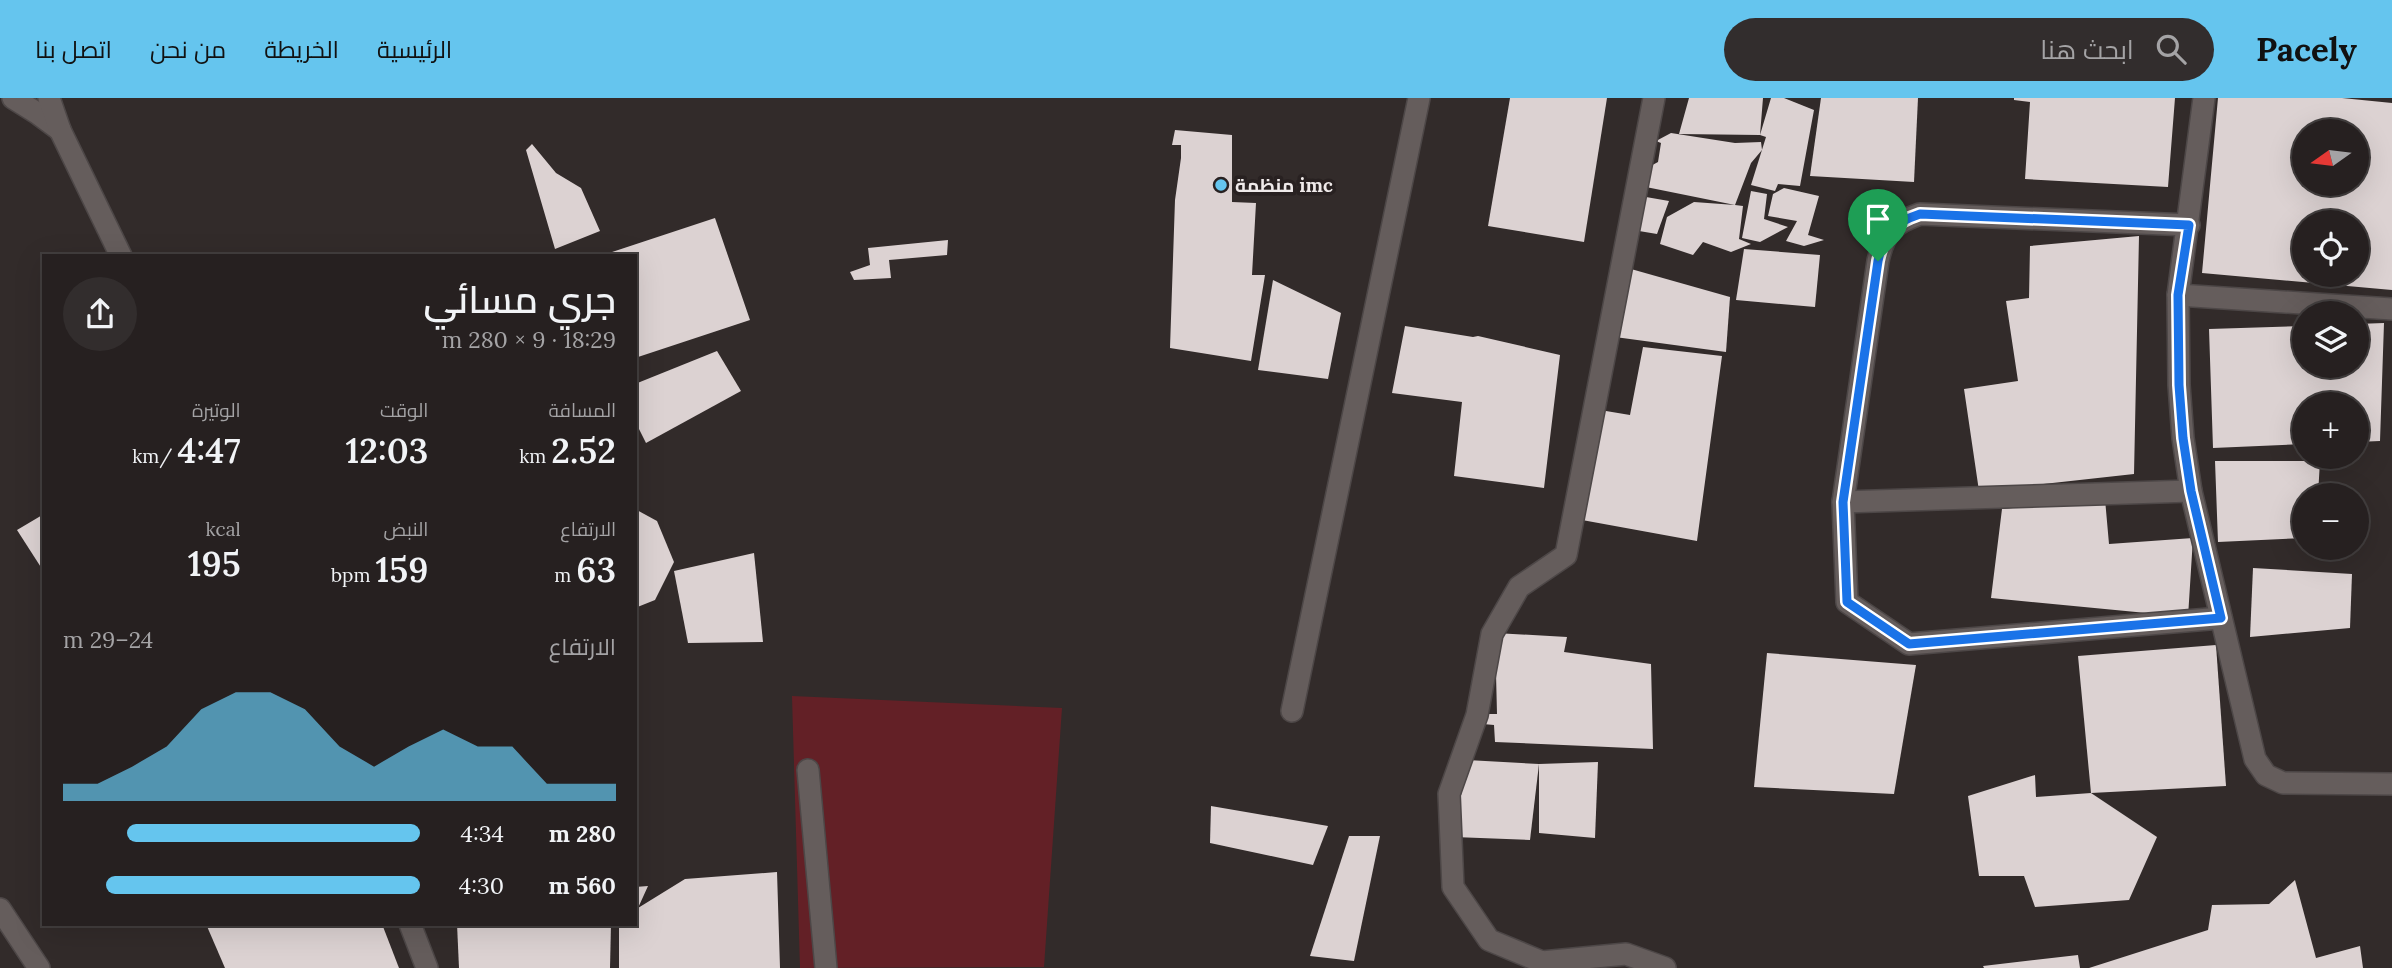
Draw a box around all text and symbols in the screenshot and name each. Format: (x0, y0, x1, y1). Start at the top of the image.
search box (1724, 18, 2214, 81)
text: Pacely (2256, 28, 2357, 70)
icon: search (2152, 30, 2190, 68)
text: ابحث هنا (2040, 33, 2134, 66)
text: اتصل بنا (35, 34, 112, 65)
text: من نحن (150, 34, 226, 65)
text: الخريطة (264, 34, 339, 65)
text: الرئيسية (377, 34, 452, 65)
north arrow (2292, 119, 2370, 196)
map controls (2292, 119, 2369, 560)
place label: منظمة imc (1235, 173, 1333, 197)
marker: منظمة imc (1213, 177, 1229, 193)
pin (1848, 189, 1908, 261)
icon: arrive (1859, 200, 1897, 238)
button: locate (2292, 210, 2369, 287)
text: جري مسائي (423, 275, 616, 323)
button: share (63, 277, 137, 351)
button: layers (2292, 301, 2369, 378)
text: 18:29 · 9 × 280 m (442, 325, 616, 354)
button: + (2292, 392, 2369, 469)
text: الوتيرة (192, 398, 241, 422)
text: الوقت (380, 398, 428, 422)
text: المسافة (548, 398, 616, 422)
text: 4:47 (177, 428, 241, 473)
text: 12:03 (346, 428, 428, 473)
text: 2.52 (551, 428, 616, 473)
text: /km (132, 444, 177, 468)
text: km (519, 444, 551, 468)
button: − (2292, 483, 2369, 560)
text: kcal (206, 517, 241, 541)
text: النبض (384, 517, 428, 541)
text: الارتفاع (560, 517, 616, 541)
text: 195 (188, 541, 241, 586)
text: 159 (375, 547, 428, 592)
text: 63 (576, 547, 616, 592)
text: bpm (331, 563, 375, 587)
text: m (554, 563, 576, 587)
text: 24–29 m (63, 625, 153, 654)
text: الارتفاع (549, 632, 616, 661)
text: 4:34 (461, 819, 504, 848)
text: 280 m (549, 819, 616, 848)
text: 4:30 (459, 871, 504, 900)
text: 560 m (548, 871, 616, 900)

